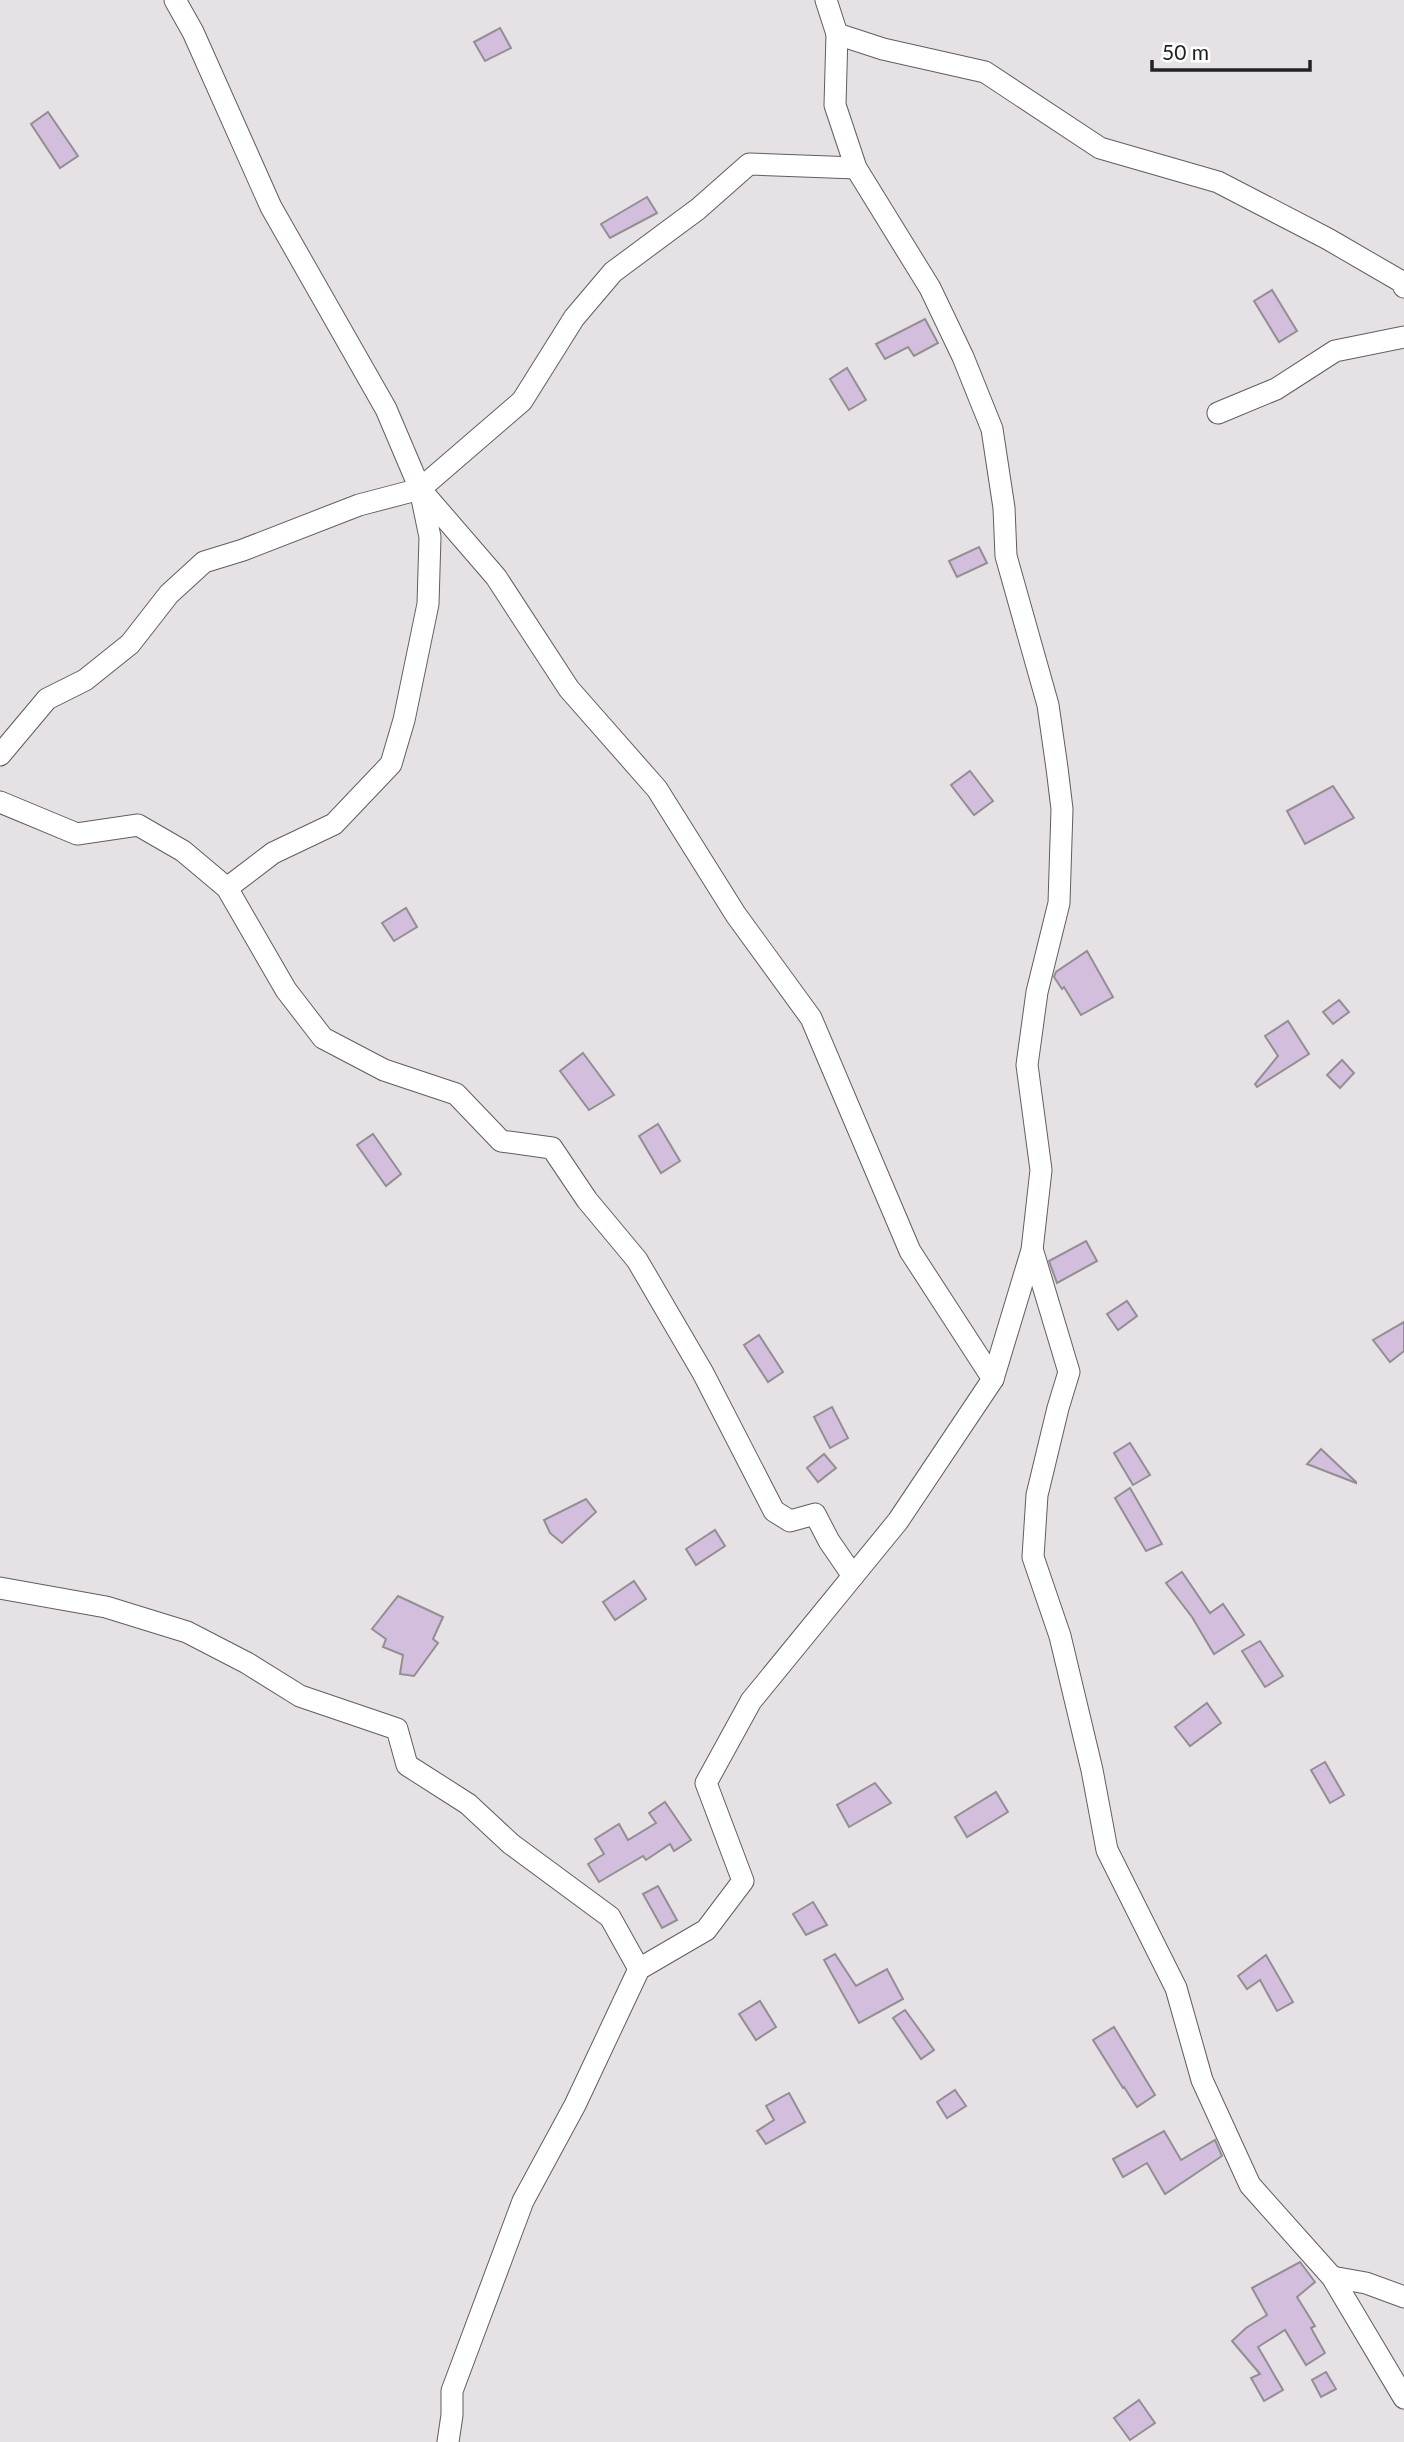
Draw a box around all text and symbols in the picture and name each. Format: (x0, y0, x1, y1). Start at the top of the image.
scale bar (1152, 28, 1310, 72)
text: 50 m (1162, 39, 1209, 64)

